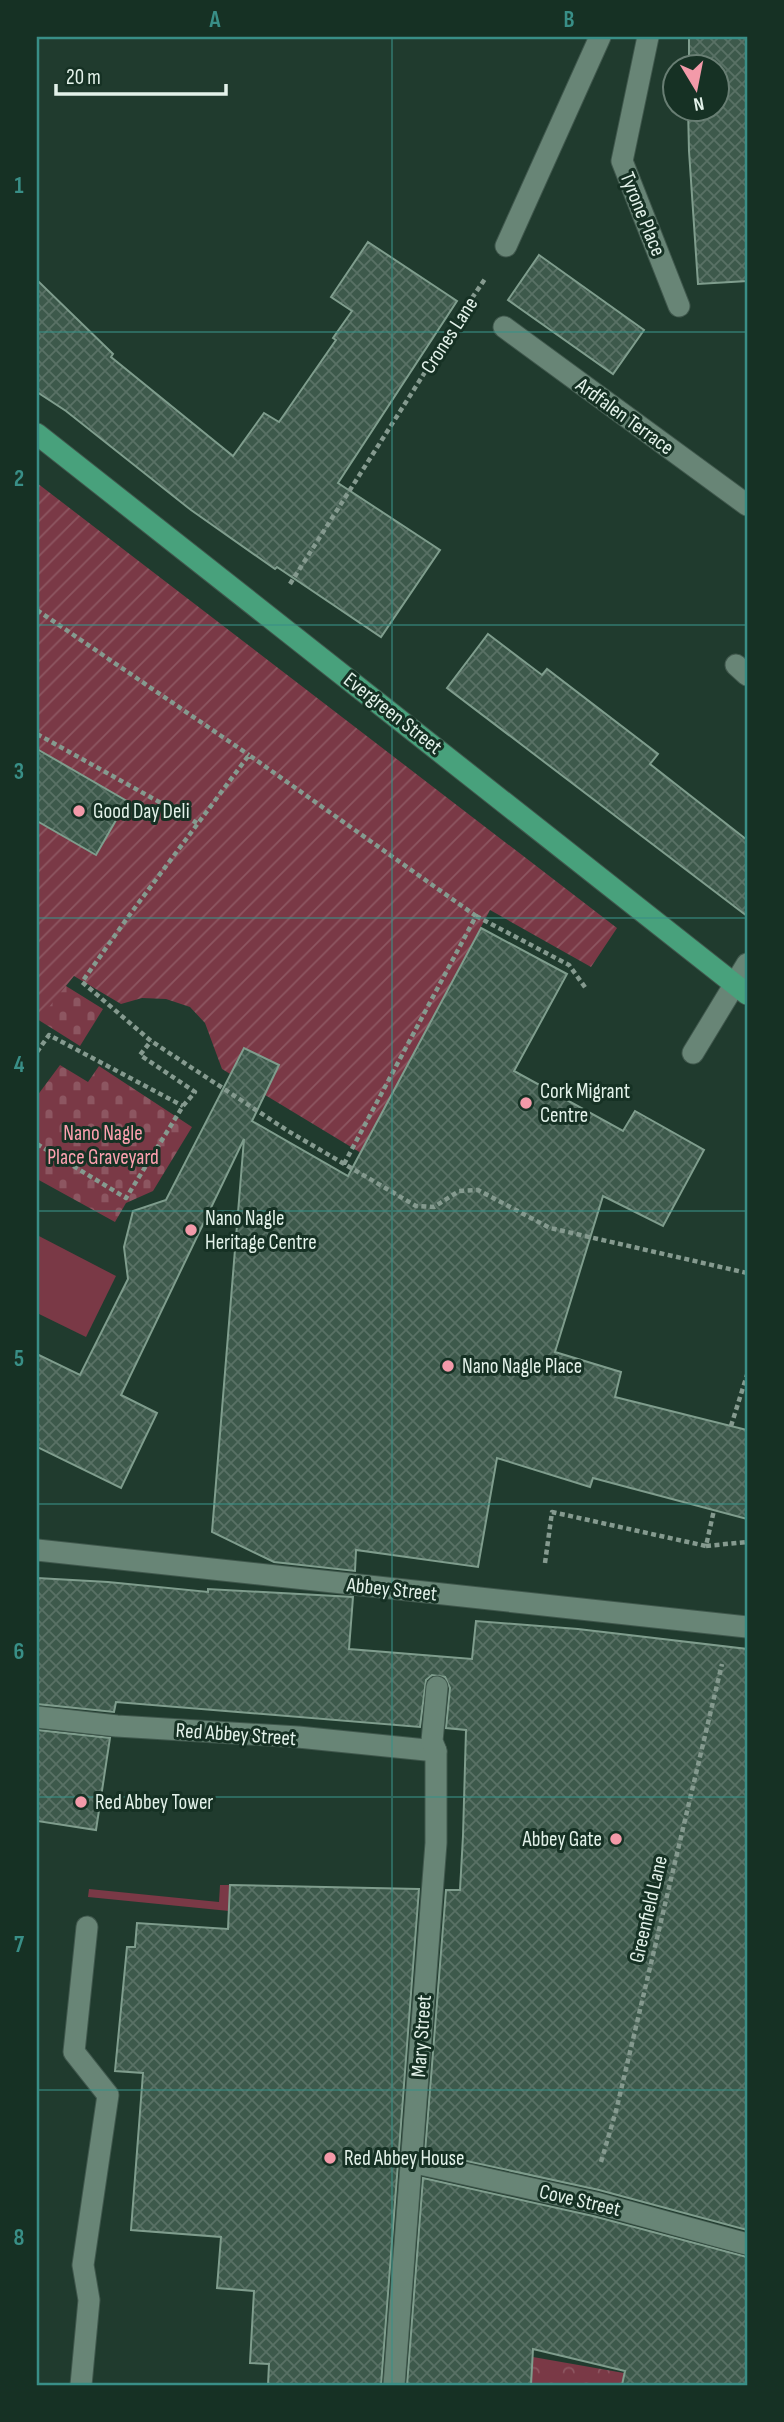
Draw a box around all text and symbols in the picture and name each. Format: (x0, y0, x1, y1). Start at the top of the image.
text: A (209, 6, 222, 34)
text: B (564, 6, 575, 34)
scale bar (56, 52, 226, 96)
north arrow (662, 52, 732, 122)
text: 20 m (66, 65, 101, 90)
text: N (692, 91, 706, 115)
street label: Tyrone Place (614, 168, 671, 260)
text: 1 (14, 172, 24, 200)
street label: Crones Lane (415, 292, 483, 378)
street label: Ardfalen Terrace (570, 372, 678, 460)
text: 2 (14, 465, 24, 493)
street label: Evergreen Street (338, 667, 447, 760)
text: 3 (14, 758, 24, 786)
place label: Good Day Deli (93, 799, 190, 824)
marker: Good Day Deli (71, 803, 87, 819)
text: 4 (14, 1051, 25, 1079)
place label: Cork Migrant Centre (540, 1079, 630, 1128)
marker: Cork Migrant Centre (518, 1095, 534, 1111)
park label: Nano Nagle Place Graveyard (47, 1121, 159, 1170)
place label: Nano Nagle Heritage Centre (205, 1206, 317, 1255)
marker: Nano Nagle Heritage Centre (183, 1222, 199, 1238)
text: 5 (14, 1345, 24, 1373)
place label: Nano Nagle Place (462, 1354, 582, 1379)
marker: Nano Nagle Place (440, 1358, 456, 1374)
street label: Abbey Street (345, 1572, 438, 1607)
text: 6 (14, 1638, 24, 1666)
street label: Red Abbey Street (175, 1718, 297, 1751)
place label: Red Abbey Tower (95, 1790, 213, 1815)
marker: Red Abbey Tower (73, 1794, 89, 1810)
place label: Abbey Gate (521, 1827, 602, 1852)
marker: Abbey Gate (608, 1831, 624, 1847)
street label: Greenfield Lane (624, 1853, 673, 1965)
text: 7 (14, 1931, 24, 1959)
street label: Mary Street (406, 1994, 437, 2078)
place label: Red Abbey House (344, 2146, 465, 2171)
marker: Red Abbey House (322, 2150, 338, 2166)
street label: Cove Street (537, 2179, 623, 2222)
text: 8 (14, 2224, 25, 2252)

